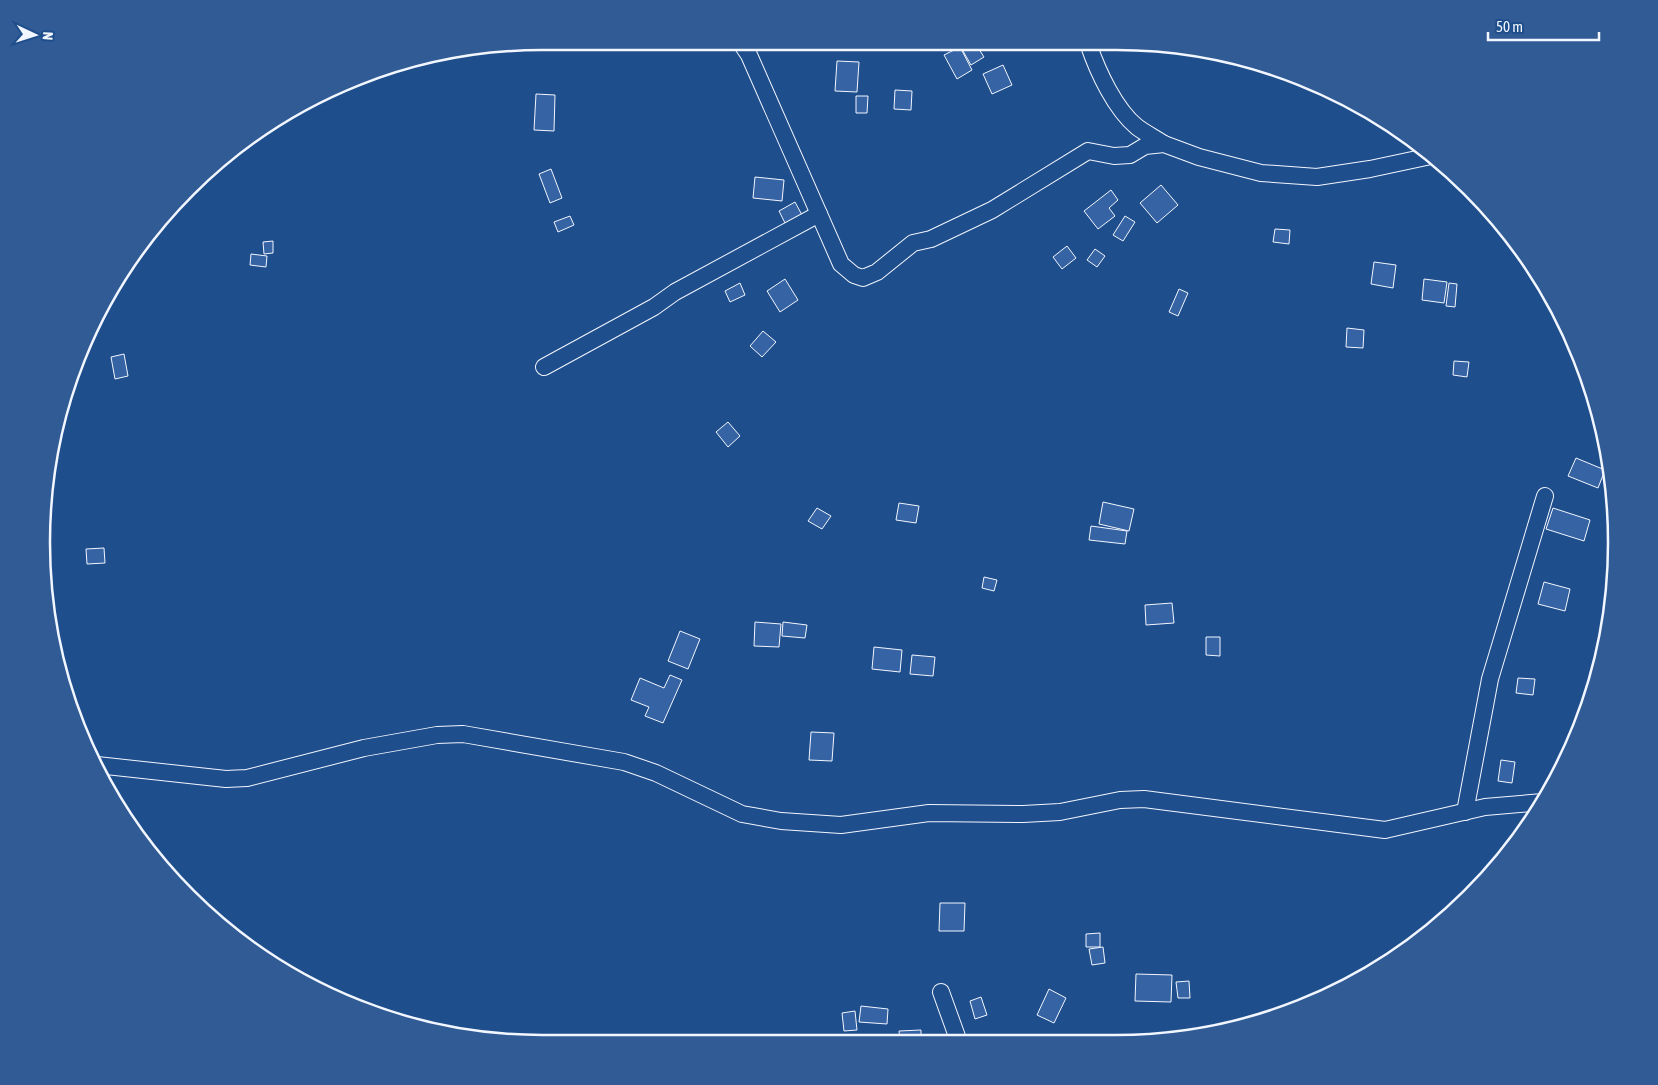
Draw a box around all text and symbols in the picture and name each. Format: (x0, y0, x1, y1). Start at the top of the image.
north arrow (10, 10, 60, 60)
scale bar (1488, 10, 1599, 42)
text: 50 m (1496, 18, 1523, 35)
text: N (40, 31, 56, 41)

